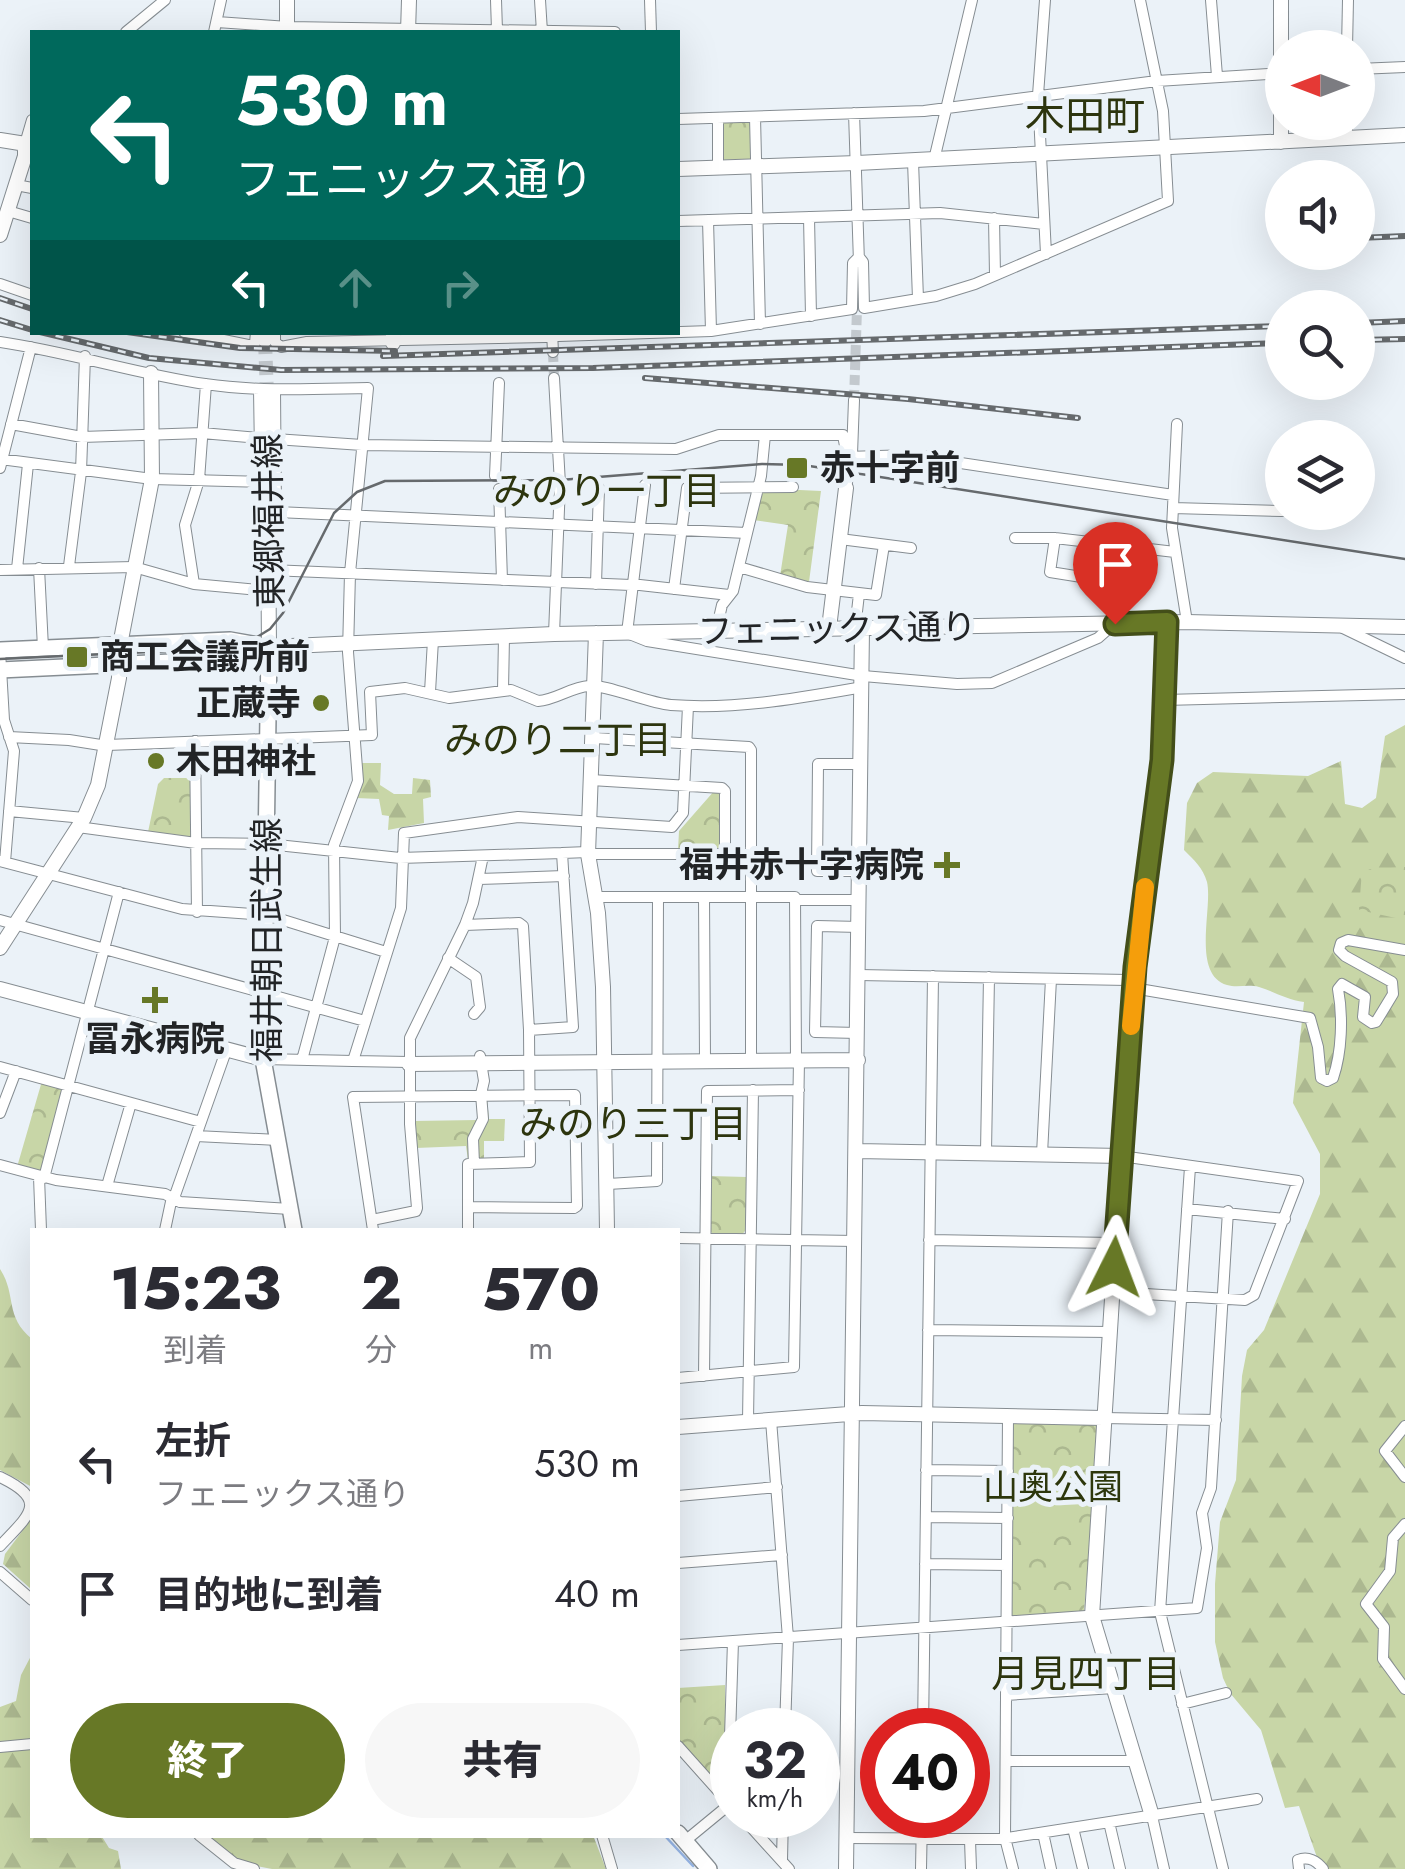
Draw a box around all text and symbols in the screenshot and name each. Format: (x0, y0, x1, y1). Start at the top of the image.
north arrow (1265, 30, 1375, 140)
map controls (1265, 30, 1375, 530)
text: 530 m (235, 50, 448, 151)
icon: left (70, 70, 200, 200)
district label: 木田町 (1025, 87, 1145, 145)
text: フェニックス通り (235, 147, 594, 212)
button: sound (1265, 160, 1375, 270)
icon: left (223, 260, 278, 315)
icon: ahead (328, 260, 383, 315)
icon: right (433, 260, 488, 315)
button: search (1265, 290, 1375, 400)
button: layers (1265, 420, 1375, 530)
street label: 東郷福井線 (242, 433, 296, 609)
place label: 赤十字前 (820, 443, 960, 493)
marker: 赤十字前 (784, 455, 810, 481)
district label: みのり一丁目 (493, 463, 721, 518)
pin (1073, 522, 1158, 625)
icon: arrive (1088, 537, 1143, 592)
street label: フェニックス通り (697, 602, 977, 656)
place label: 商工会議所前 (100, 632, 310, 682)
marker: 商工会議所前 (64, 644, 90, 670)
place label: 正蔵寺 (196, 678, 301, 728)
marker: 正蔵寺 (310, 692, 332, 714)
district label: みのり二丁目 (444, 712, 672, 767)
place label: 木田神社 (176, 736, 316, 786)
marker: 木田神社 (145, 750, 167, 772)
street label: 福井朝日武生線 (242, 817, 292, 1063)
place label: 福井赤十字病院 (679, 840, 924, 890)
marker: 福井赤十字病院 (934, 852, 960, 878)
marker: 冨永病院 (142, 987, 168, 1013)
place label: 冨永病院 (85, 1014, 225, 1064)
district label: みのり三丁目 (519, 1096, 747, 1151)
position arrow (1062, 1215, 1166, 1319)
text: 15:23 (110, 1245, 281, 1332)
text: 2 (361, 1245, 402, 1332)
text: 570 (482, 1246, 600, 1333)
text: m (528, 1325, 553, 1371)
text: 到着 (163, 1327, 227, 1373)
text: 分 (365, 1327, 397, 1373)
text: 左折 (155, 1413, 231, 1468)
icon: left (70, 1436, 125, 1491)
text: 530 m (534, 1436, 640, 1491)
park label: 山奥公園 (983, 1462, 1123, 1512)
text: フェニックス通り (155, 1471, 410, 1517)
icon: arrive (70, 1566, 125, 1621)
text: 40 m (554, 1566, 640, 1621)
text: 目的地に到着 (155, 1567, 383, 1622)
district label: 月見四丁目 (991, 1646, 1181, 1701)
button: 終了 (70, 1703, 345, 1818)
button: 共有 (365, 1703, 640, 1818)
speed limit sign: 40 (860, 1708, 990, 1838)
text: 32 (743, 1724, 807, 1797)
text: km/h (747, 1780, 803, 1816)

